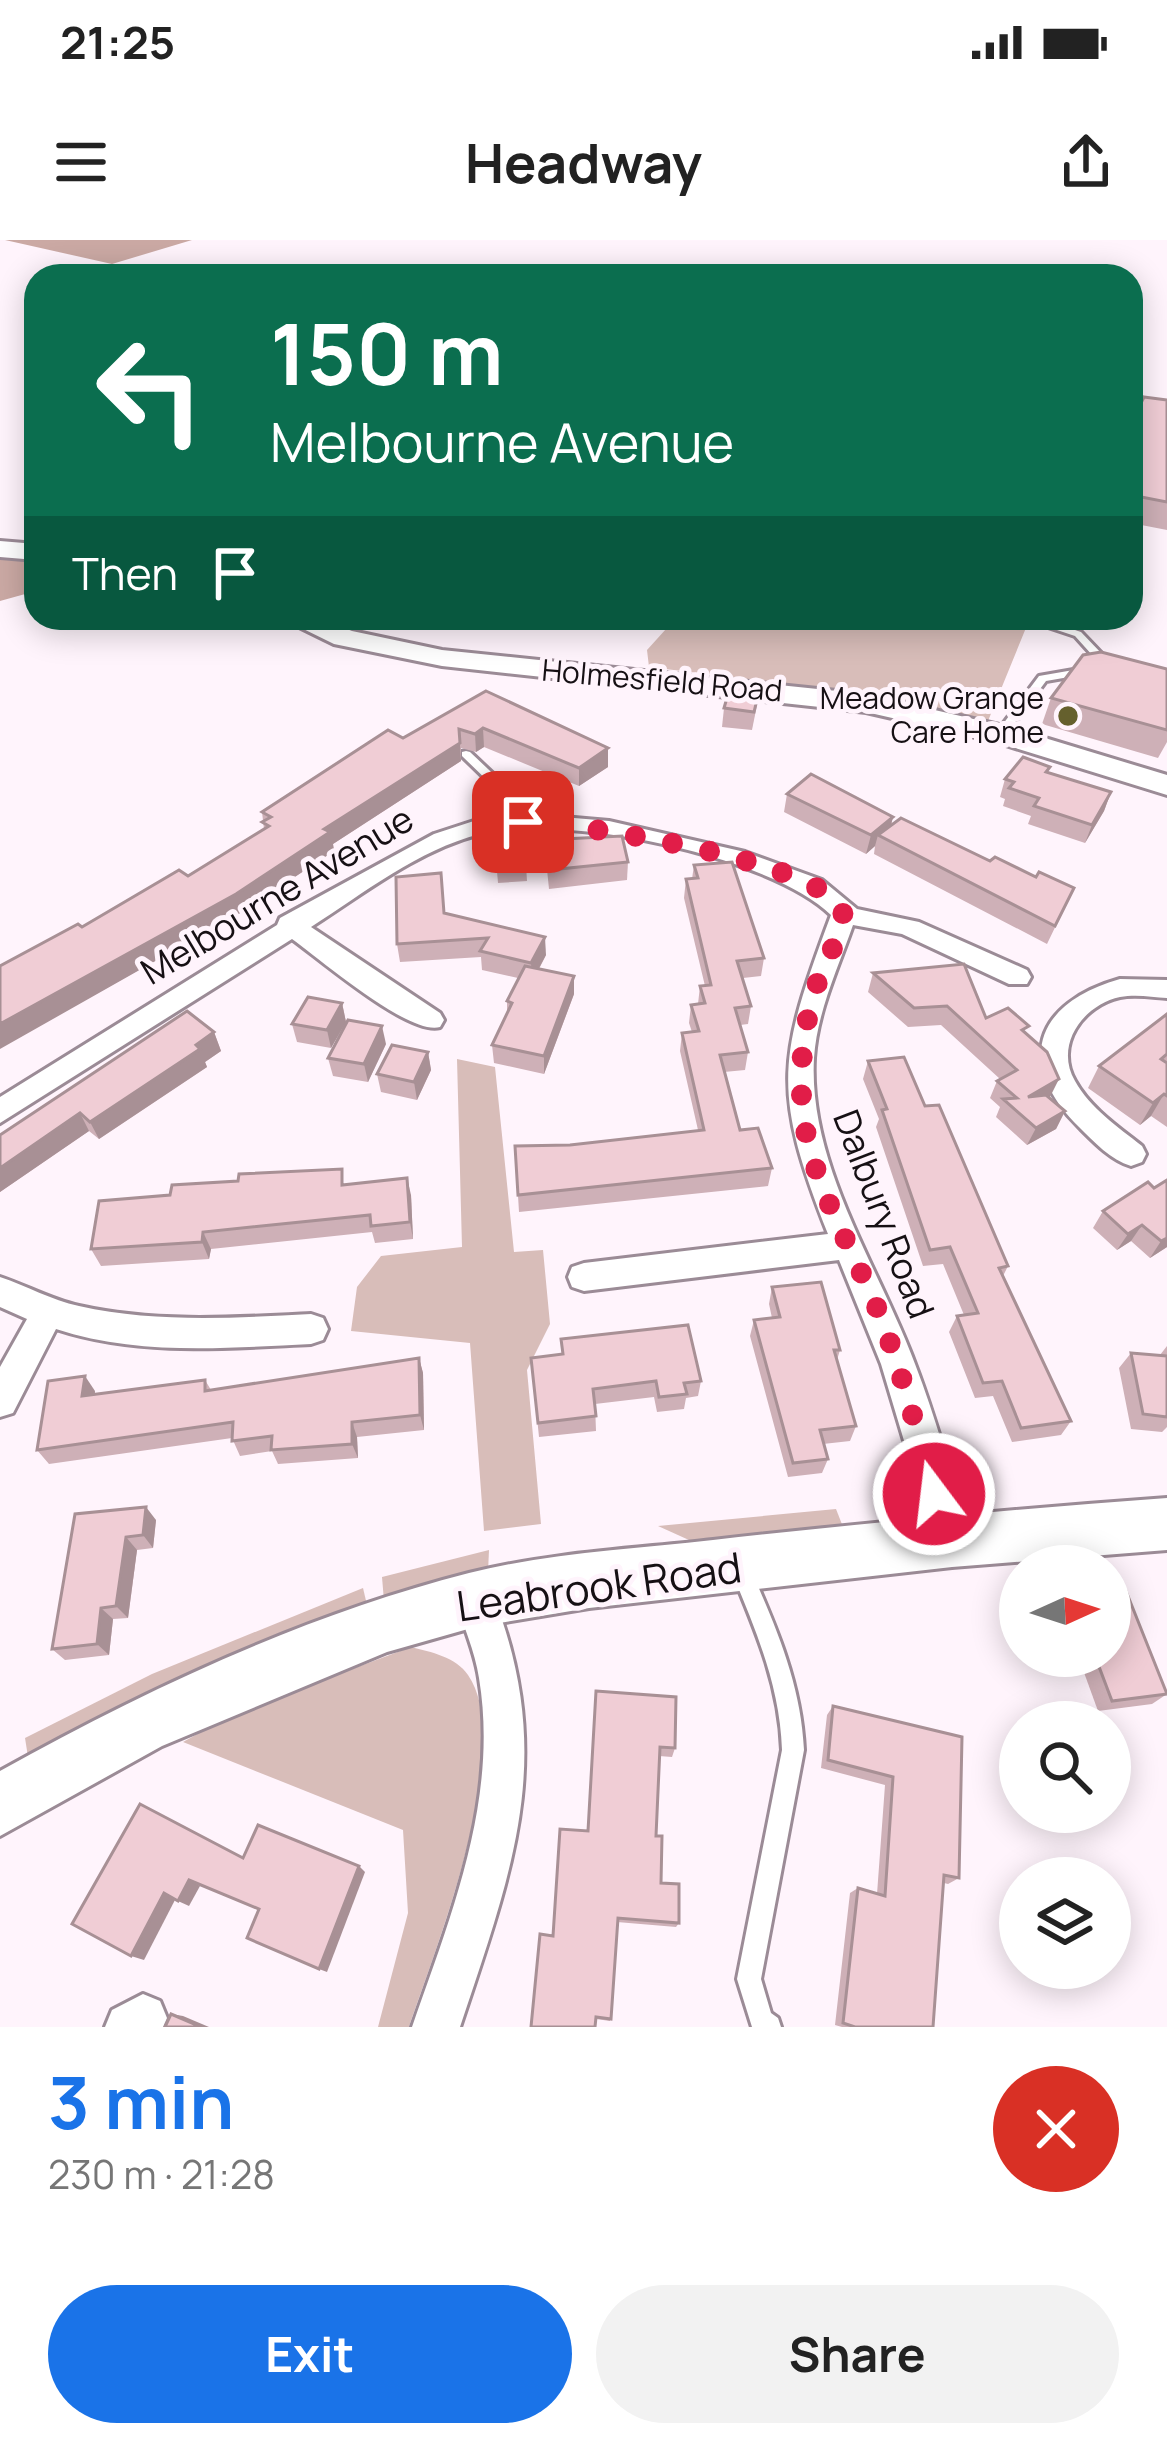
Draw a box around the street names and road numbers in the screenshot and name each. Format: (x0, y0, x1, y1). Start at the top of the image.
street label: Holmesfield Road (540, 649, 784, 710)
street label: Melbourne Avenue (132, 794, 422, 995)
street label: Dalbury Road (822, 1103, 947, 1325)
street label: Leabrook Road (453, 1537, 745, 1635)

